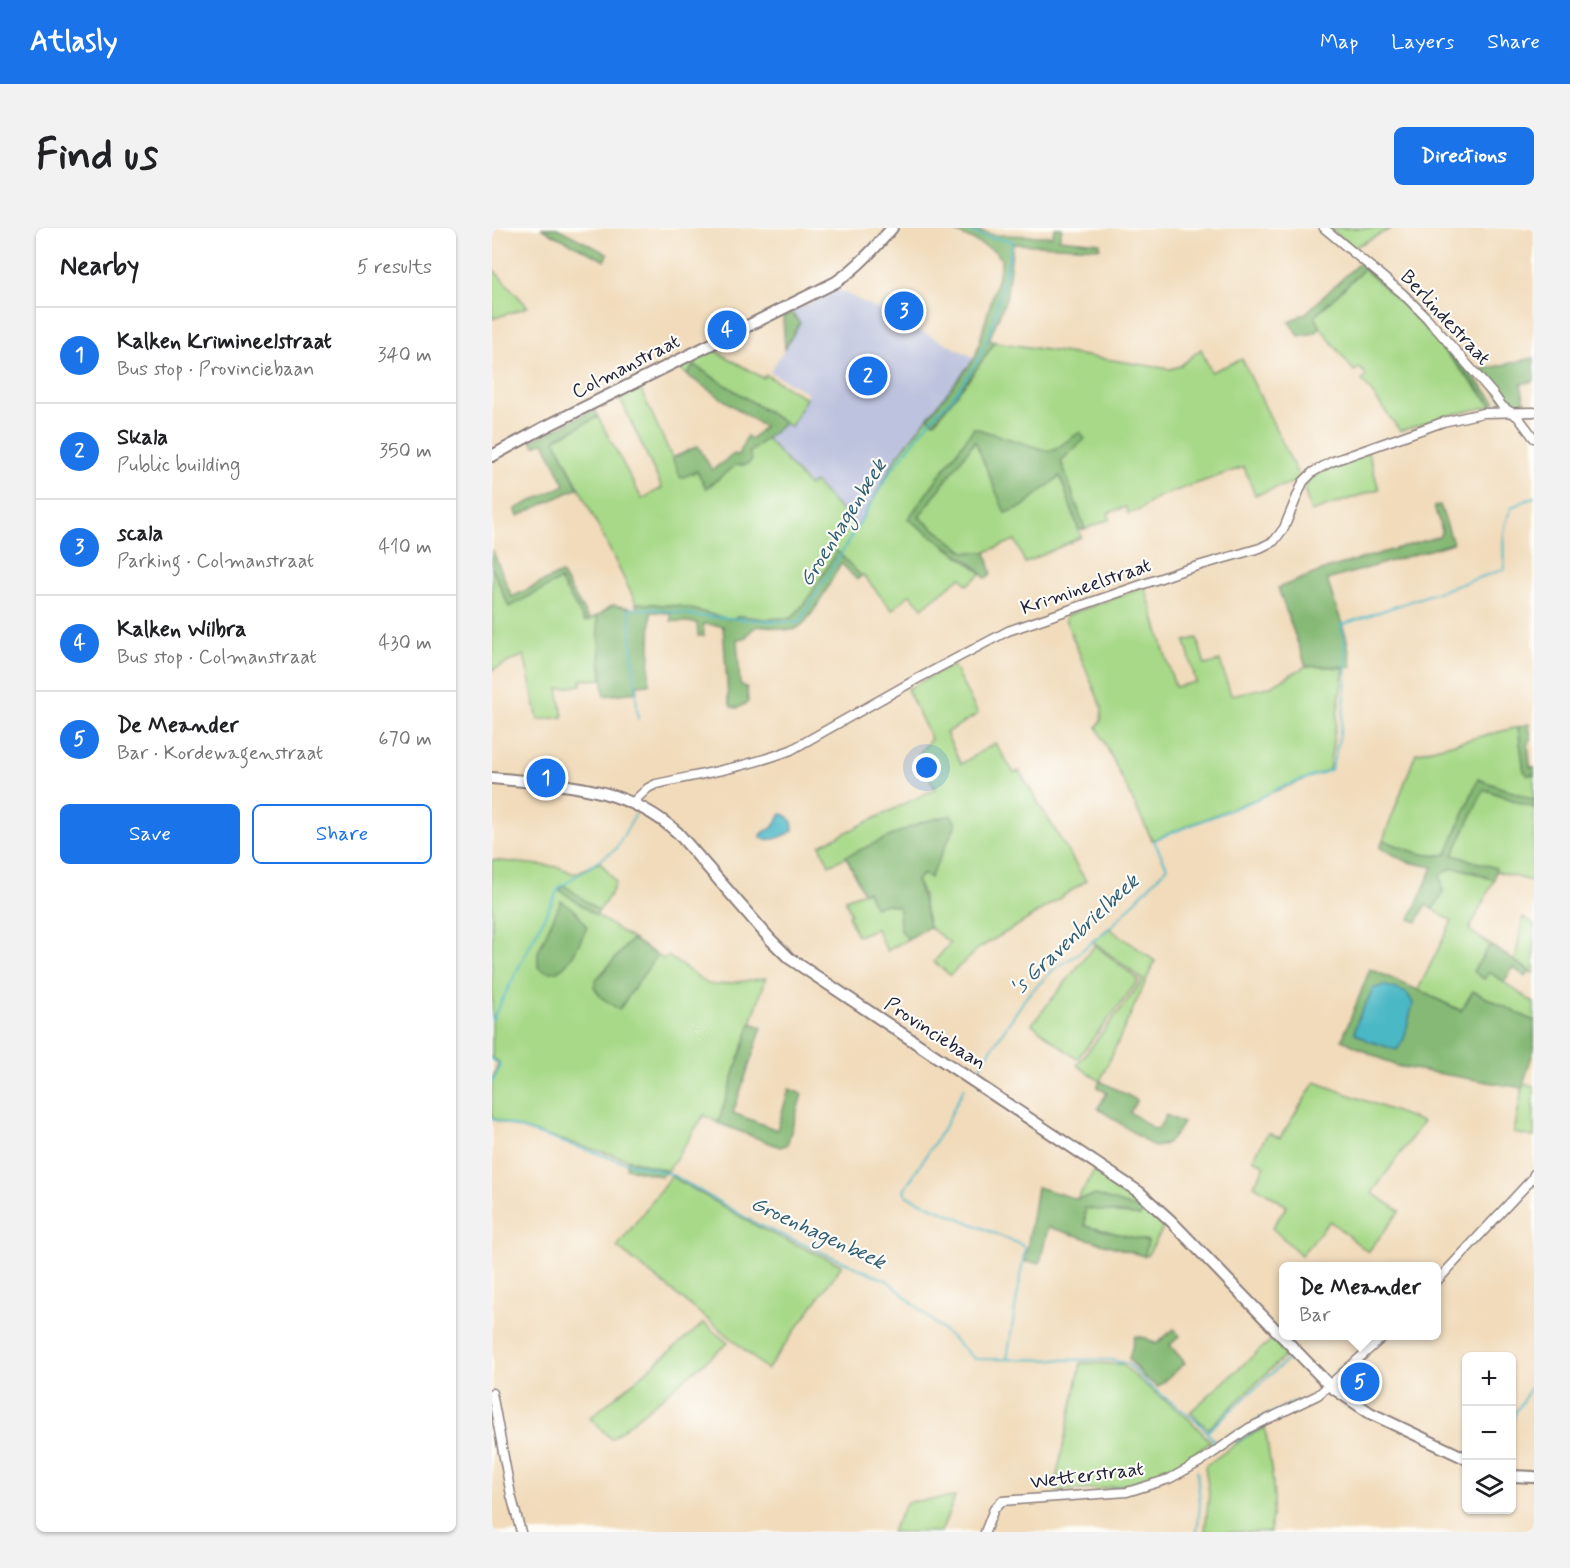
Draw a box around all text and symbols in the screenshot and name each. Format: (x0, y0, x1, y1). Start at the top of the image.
text: Atlasly (30, 24, 118, 61)
text: Map (1320, 28, 1358, 56)
text: Layers (1391, 28, 1454, 56)
text: Share (1487, 28, 1540, 56)
button: Directions (1394, 127, 1534, 185)
text: Find us (36, 129, 158, 184)
text: Nearby (60, 250, 139, 284)
text: 5 results (357, 254, 432, 281)
street label: Berlindestraat (1394, 264, 1496, 372)
pin: 3 (884, 288, 924, 334)
pin: 4 (708, 308, 746, 352)
text: Kalken Krimineelstraat (117, 328, 332, 356)
street label: Colmanstraat (567, 328, 685, 406)
text: 1 (75, 342, 84, 369)
text: 340 m (377, 342, 432, 369)
pin: 2 (848, 354, 887, 398)
text: Bus stop · Provinciebaan (117, 356, 315, 383)
text: Skala (117, 424, 168, 452)
text: 2 (75, 438, 84, 465)
text: 350 m (379, 438, 432, 465)
text: Public building (117, 452, 240, 479)
water label: Groenhagenbeek (793, 453, 896, 593)
text: scala (117, 520, 163, 548)
text: 3 (75, 534, 84, 561)
text: 410 m (378, 534, 432, 561)
text: Parking · Colmanstraat (117, 548, 314, 575)
street label: Krimineelstraat (1017, 552, 1155, 622)
text: Kalken Wilbra (117, 616, 246, 644)
text: 4 (74, 630, 85, 657)
text: 430 m (379, 630, 432, 657)
text: Bus stop · Colmanstraat (117, 644, 317, 671)
text: De Meander (117, 712, 239, 740)
text: 5 (74, 726, 86, 753)
text: 670 m (378, 726, 432, 753)
text: Bar · Kordewagenstraat (117, 740, 323, 767)
your location (912, 753, 941, 782)
pin: 1 (526, 756, 566, 800)
button: Save (60, 804, 240, 864)
button: Share (252, 804, 432, 864)
water label: 's Gravenbrielbeek (1005, 867, 1146, 1002)
street label: Provinciebaan (879, 991, 991, 1077)
water label: Groenhagenbeek (745, 1190, 891, 1279)
popup (1279, 1262, 1441, 1340)
text: De Meander (1299, 1274, 1421, 1302)
text: Bar (1299, 1302, 1330, 1329)
map controls (1462, 1352, 1516, 1514)
button: + (1462, 1352, 1516, 1406)
pin: 5 (1340, 1360, 1380, 1404)
button: − (1462, 1406, 1516, 1460)
street label: Wetterstraat (1029, 1456, 1145, 1496)
button: layers (1462, 1460, 1516, 1514)

